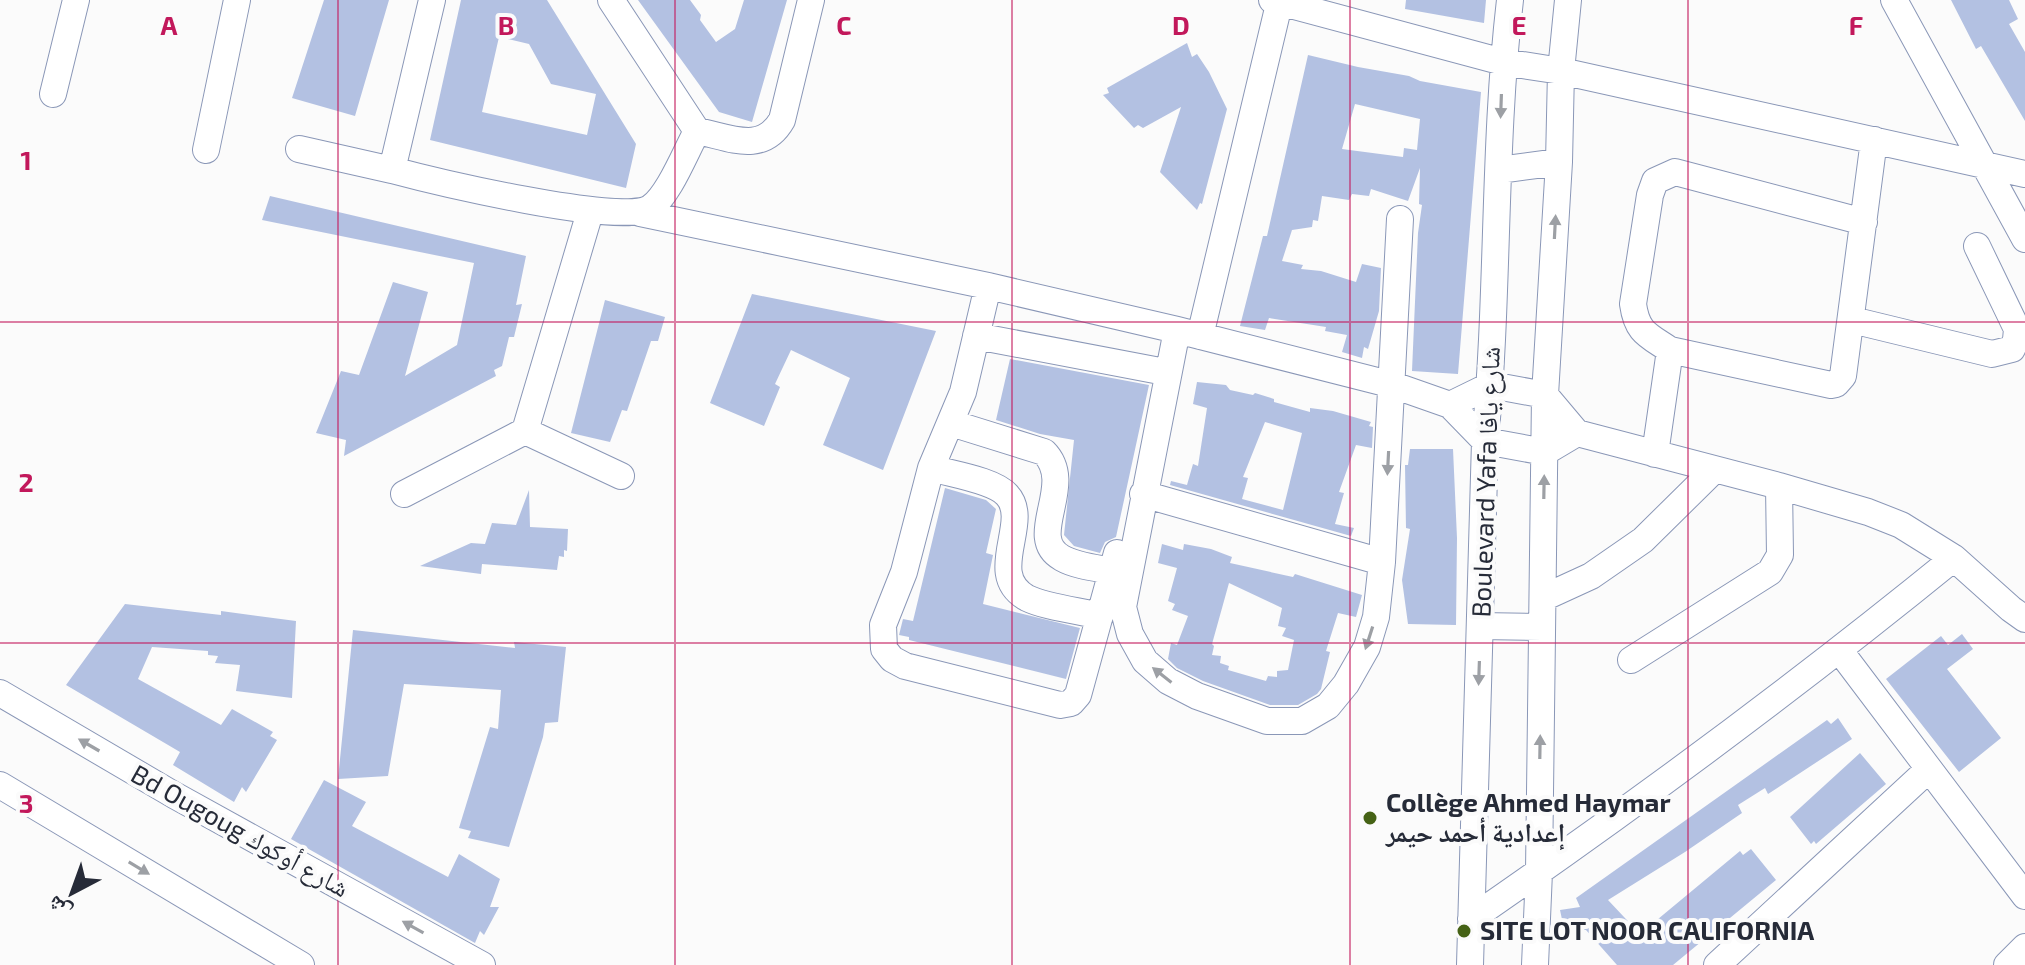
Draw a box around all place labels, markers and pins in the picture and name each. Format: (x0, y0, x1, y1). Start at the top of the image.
place label: Collège Ahmed Haymar إعدادية أحمد حيمر (1385, 786, 1671, 851)
marker: Collège Ahmed Haymar إعدادية أحمد حيمر (1361, 809, 1379, 827)
place label: SITE LOT NOOR CALIFORNIA (1480, 914, 1814, 945)
marker: SITE LOT NOOR CALIFORNIA (1455, 922, 1473, 940)

